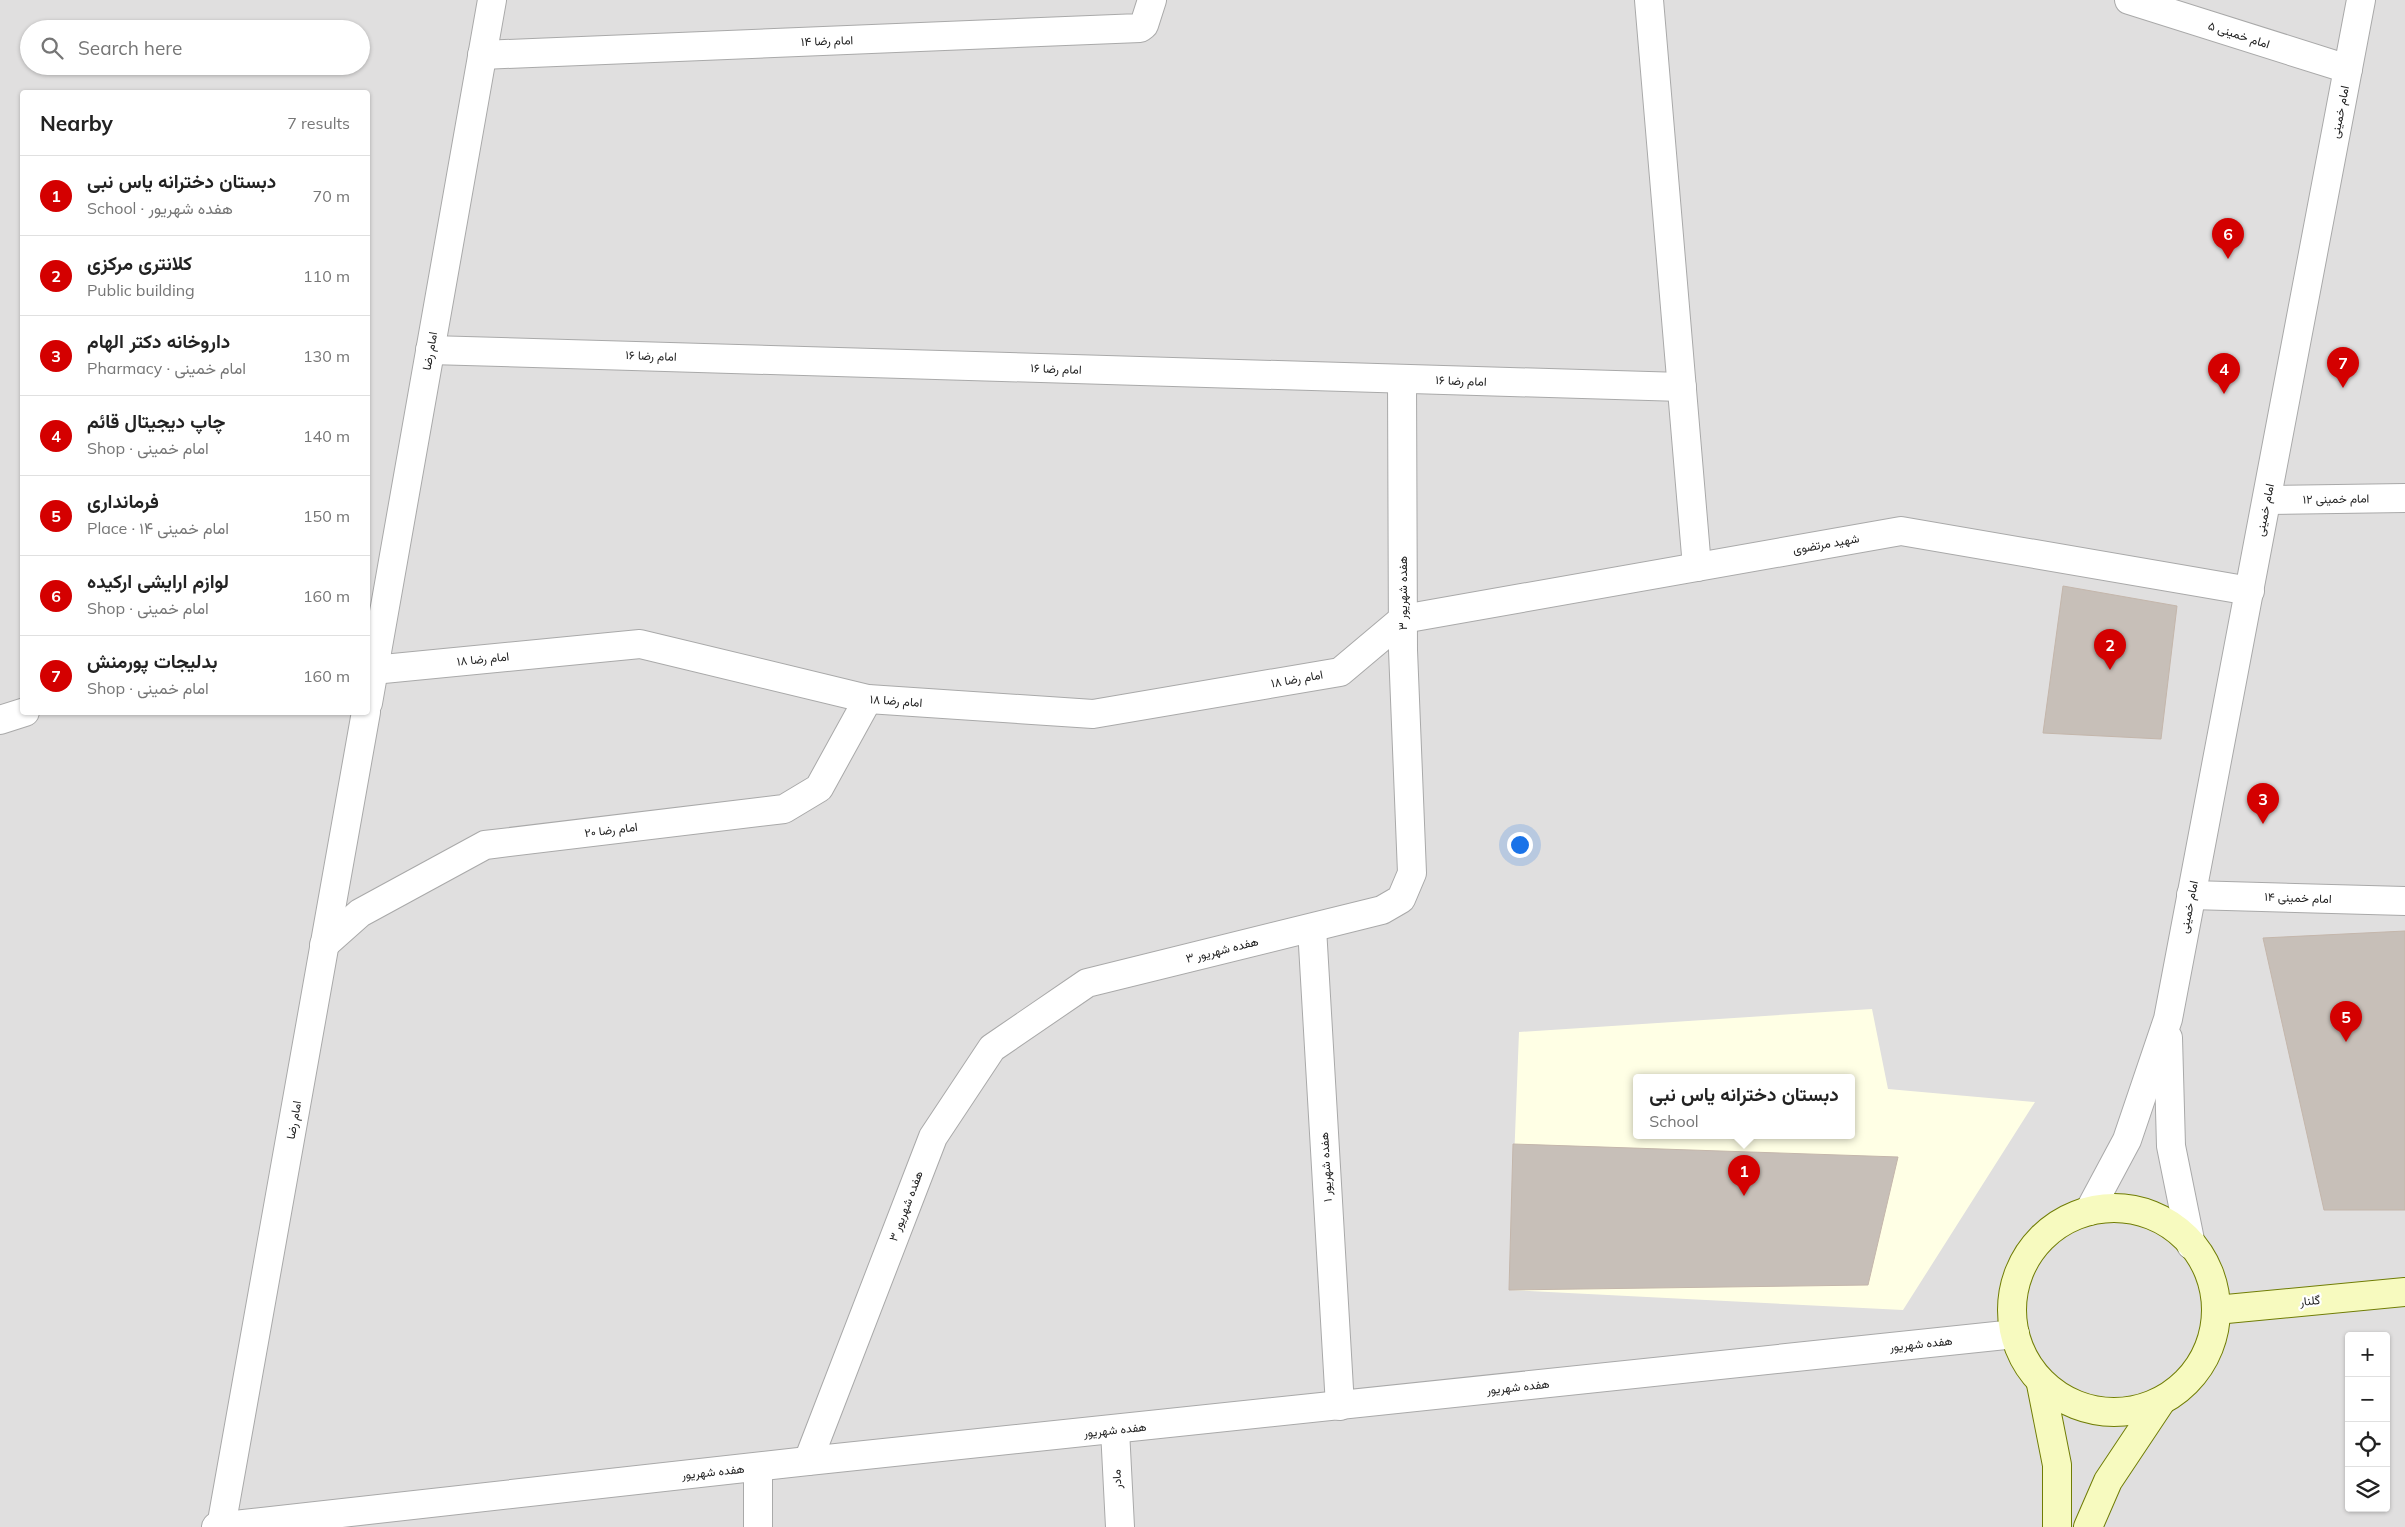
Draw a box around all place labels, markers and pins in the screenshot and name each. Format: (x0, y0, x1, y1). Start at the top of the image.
pin: 6 (2212, 218, 2244, 259)
pin: 7 (2327, 347, 2359, 388)
pin: 4 (2208, 353, 2240, 394)
pin: 2 (2094, 629, 2126, 670)
pin: 3 (2247, 783, 2279, 824)
pin: 5 (2330, 1001, 2362, 1042)
pin: 1 (1728, 1155, 1760, 1196)

